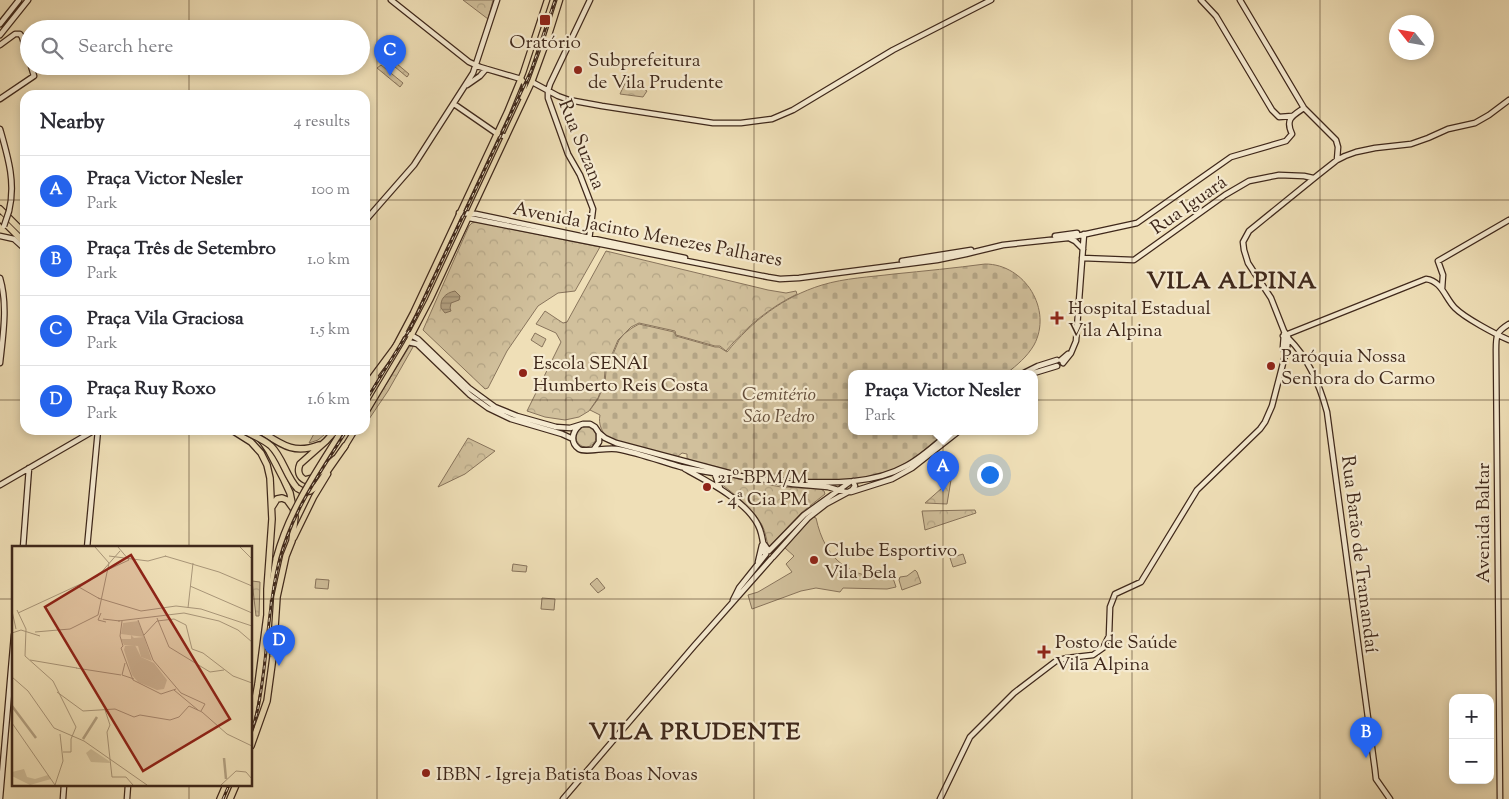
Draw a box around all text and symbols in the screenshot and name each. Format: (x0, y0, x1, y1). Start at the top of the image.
marker: Oratório (538, 13, 552, 27)
north arrow (1389, 15, 1434, 60)
search box (20, 20, 370, 75)
place label: Oratório (509, 30, 581, 57)
icon: search (38, 34, 66, 62)
text: Search here (78, 34, 173, 61)
pin: C (374, 35, 406, 76)
place label: Subprefeitura de Vila Prudente (588, 48, 724, 97)
marker: Subprefeitura de Vila Prudente (572, 64, 584, 76)
street label: Rua Suzana (550, 96, 611, 194)
text: Nearby (40, 108, 105, 138)
text: 4 results (294, 111, 350, 134)
text: Praça Victor Nesler (87, 166, 243, 193)
street label: Rua Iguará (1146, 170, 1233, 242)
text: A (50, 179, 63, 202)
text: 100 m (311, 179, 350, 202)
text: Park (87, 193, 118, 216)
street label: Avenida Jacinto Menezes Palhares (511, 196, 784, 275)
text: Praça Três de Setembro (87, 236, 276, 263)
text: B (51, 249, 61, 272)
text: 1.0 km (307, 249, 350, 272)
text: Park (87, 263, 118, 286)
district label: VILA ALPINA (1147, 265, 1317, 299)
place label: Hospital Estadual Vila Alpina (1068, 296, 1211, 345)
text: Praça Vila Graciosa (87, 306, 244, 333)
marker: Hospital Estadual Vila Alpina (1050, 311, 1064, 325)
text: C (50, 319, 62, 342)
text: 1.5 km (310, 319, 350, 342)
text: Park (87, 333, 118, 356)
place label: Paróquia Nossa Senhora do Carmo (1281, 344, 1435, 393)
place label: Escola SENAI Humberto Reis Costa (533, 351, 709, 400)
marker: Paróquia Nossa Senhora do Carmo (1265, 360, 1277, 372)
marker: Escola SENAI Humberto Reis Costa (517, 367, 529, 379)
popup (848, 370, 1038, 435)
text: Praça Ruy Roxo (87, 376, 216, 403)
text: Praça Victor Nesler (865, 378, 1021, 405)
park label: Cemitério São Pedro (742, 382, 816, 431)
text: D (50, 389, 62, 412)
text: 1.6 km (308, 389, 350, 412)
text: Park (87, 403, 118, 426)
text: Park (865, 405, 896, 428)
pin: A (927, 451, 959, 492)
street label: Rua Barão de Tramandaí (1333, 454, 1384, 655)
your location (977, 462, 1003, 488)
street label: Avenida Baltar (1471, 463, 1498, 583)
place label: 21º BPM/M - 4ª Cia PM (717, 465, 809, 514)
marker: 21º BPM/M - 4ª Cia PM (701, 481, 713, 493)
place label: Clube Esportivo Vila Bela (824, 538, 957, 587)
inset map (12, 546, 252, 786)
marker: Clube Esportivo Vila Bela (808, 554, 820, 566)
pin: D (263, 625, 295, 666)
place label: Posto de Saúde Vila Alpina (1055, 630, 1177, 679)
marker: Posto de Saúde Vila Alpina (1037, 645, 1051, 659)
map controls (1449, 694, 1494, 784)
button: + (1449, 694, 1494, 739)
district label: VILA PRUDENTE (589, 716, 801, 750)
pin: B (1350, 717, 1382, 758)
button: − (1449, 739, 1494, 784)
place label: IBBN - Igreja Batista Boas Novas (436, 762, 698, 789)
marker: IBBN - Igreja Batista Boas Novas (420, 767, 432, 779)

